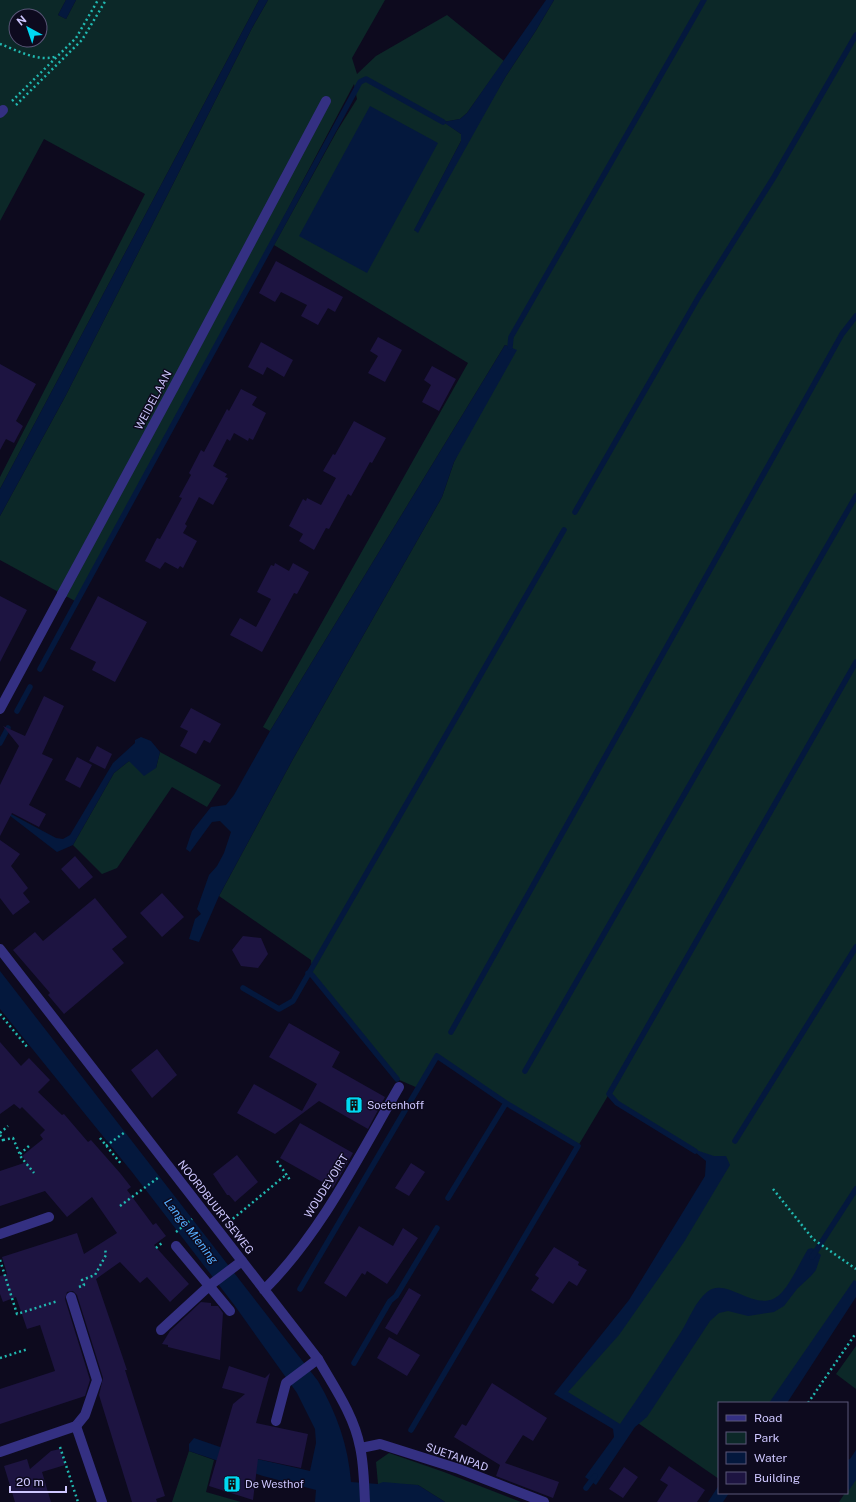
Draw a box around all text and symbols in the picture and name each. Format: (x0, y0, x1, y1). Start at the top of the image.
north arrow (8, 8, 48, 48)
text: N (14, 13, 29, 28)
street label: WEIDELAAN (132, 368, 174, 432)
building icon: Soetenhoff (344, 1095, 364, 1115)
place label: Soetenhoff (367, 1099, 425, 1111)
street label: WOUDEVOIRT (302, 1152, 351, 1220)
street label: NOORDBUURTSEWEG (176, 1158, 256, 1256)
water label: Lange Miening (161, 1196, 221, 1267)
legend (718, 1402, 848, 1494)
text: Road (754, 1411, 782, 1425)
text: Park (754, 1431, 780, 1445)
street label: SUETANPAD (424, 1441, 490, 1473)
text: Water (754, 1451, 788, 1465)
scale bar (10, 1468, 66, 1494)
text: Building (754, 1471, 800, 1485)
building icon: De Westhof (222, 1474, 242, 1494)
text: 20 m (16, 1475, 44, 1489)
place label: De Westhof (245, 1478, 304, 1490)

